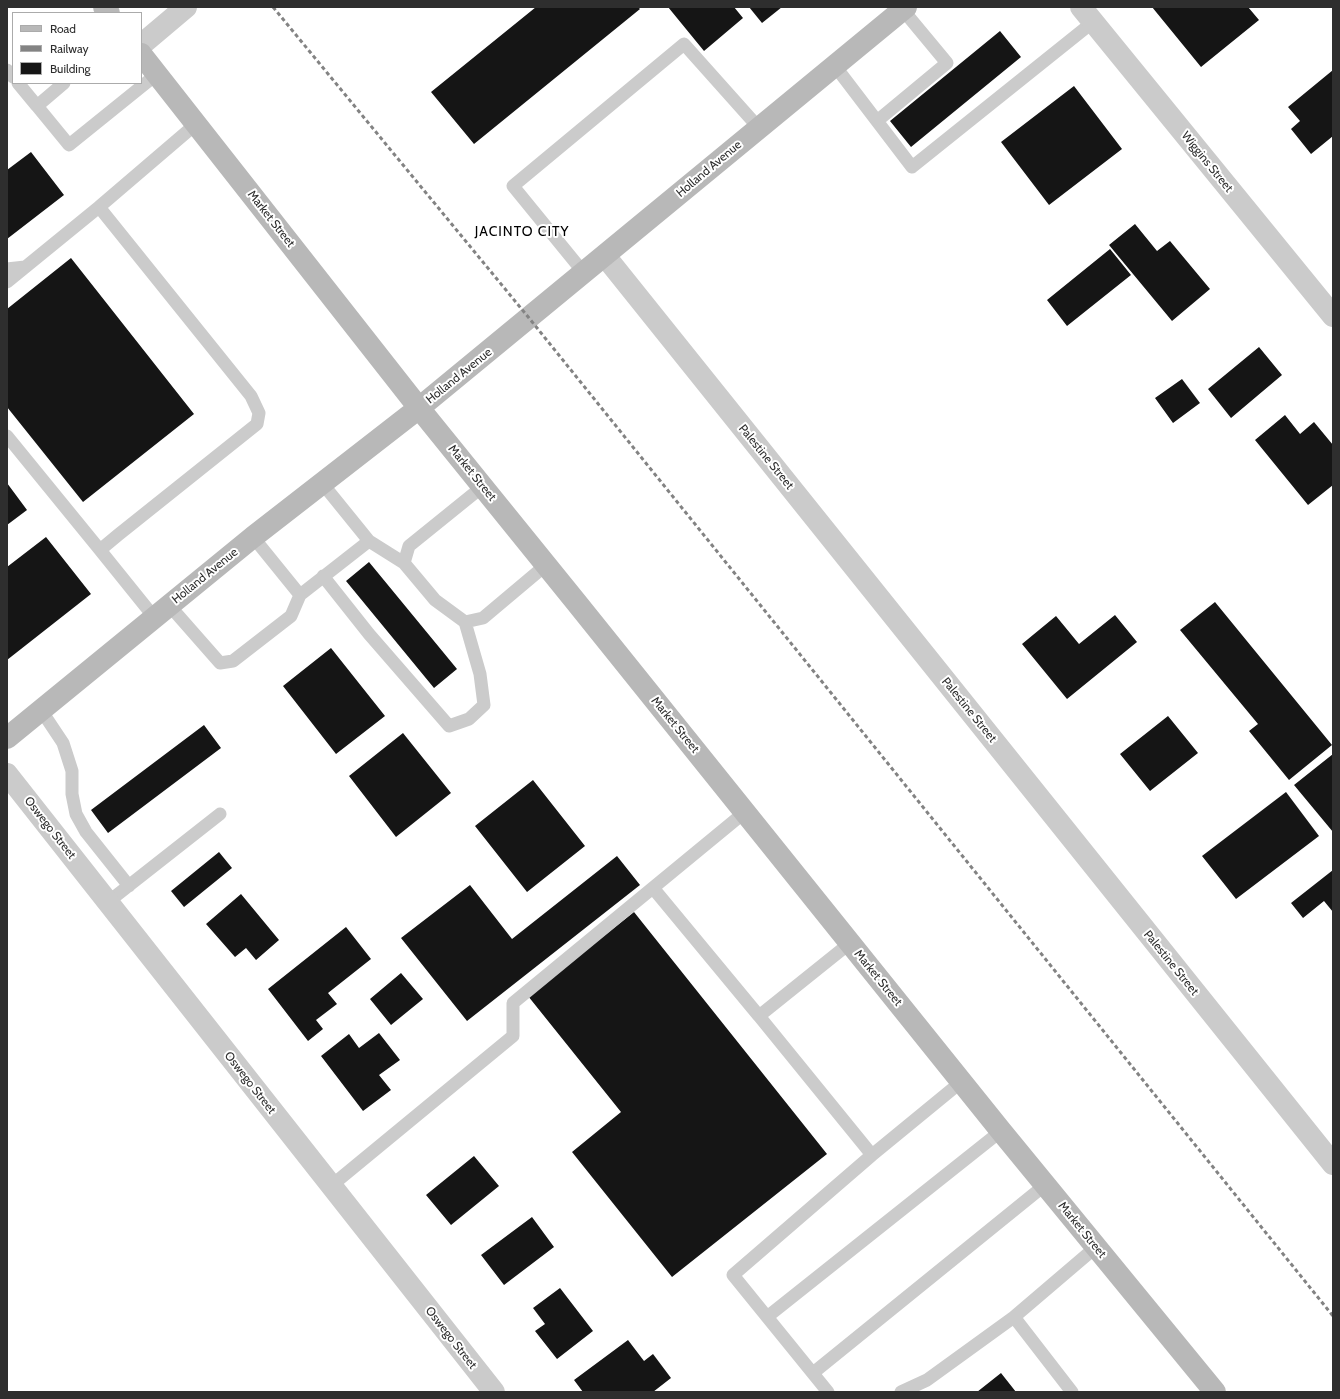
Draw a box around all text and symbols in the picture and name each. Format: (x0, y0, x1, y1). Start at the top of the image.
legend (12, 12, 142, 84)
text: Road (50, 21, 76, 36)
text: Railway (50, 41, 88, 56)
text: Building (50, 61, 91, 76)
street label: Wiggins Street (1178, 129, 1236, 195)
street label: Holland Avenue (674, 138, 744, 200)
street label: Market Street (244, 188, 298, 250)
district label: JACINTO CITY (475, 224, 569, 240)
street label: Holland Avenue (423, 345, 495, 407)
street label: Palestine Street (735, 422, 797, 492)
street label: Market Street (445, 442, 499, 504)
street label: Holland Avenue (169, 545, 241, 607)
street label: Palestine Street (938, 675, 1000, 745)
street label: Market Street (648, 694, 702, 756)
street label: Oswego Street (21, 794, 79, 862)
street label: Palestine Street (1140, 928, 1202, 998)
street label: Market Street (851, 947, 905, 1009)
street label: Oswego Street (221, 1049, 279, 1117)
street label: Market Street (1055, 1199, 1109, 1261)
street label: Oswego Street (422, 1304, 480, 1372)

